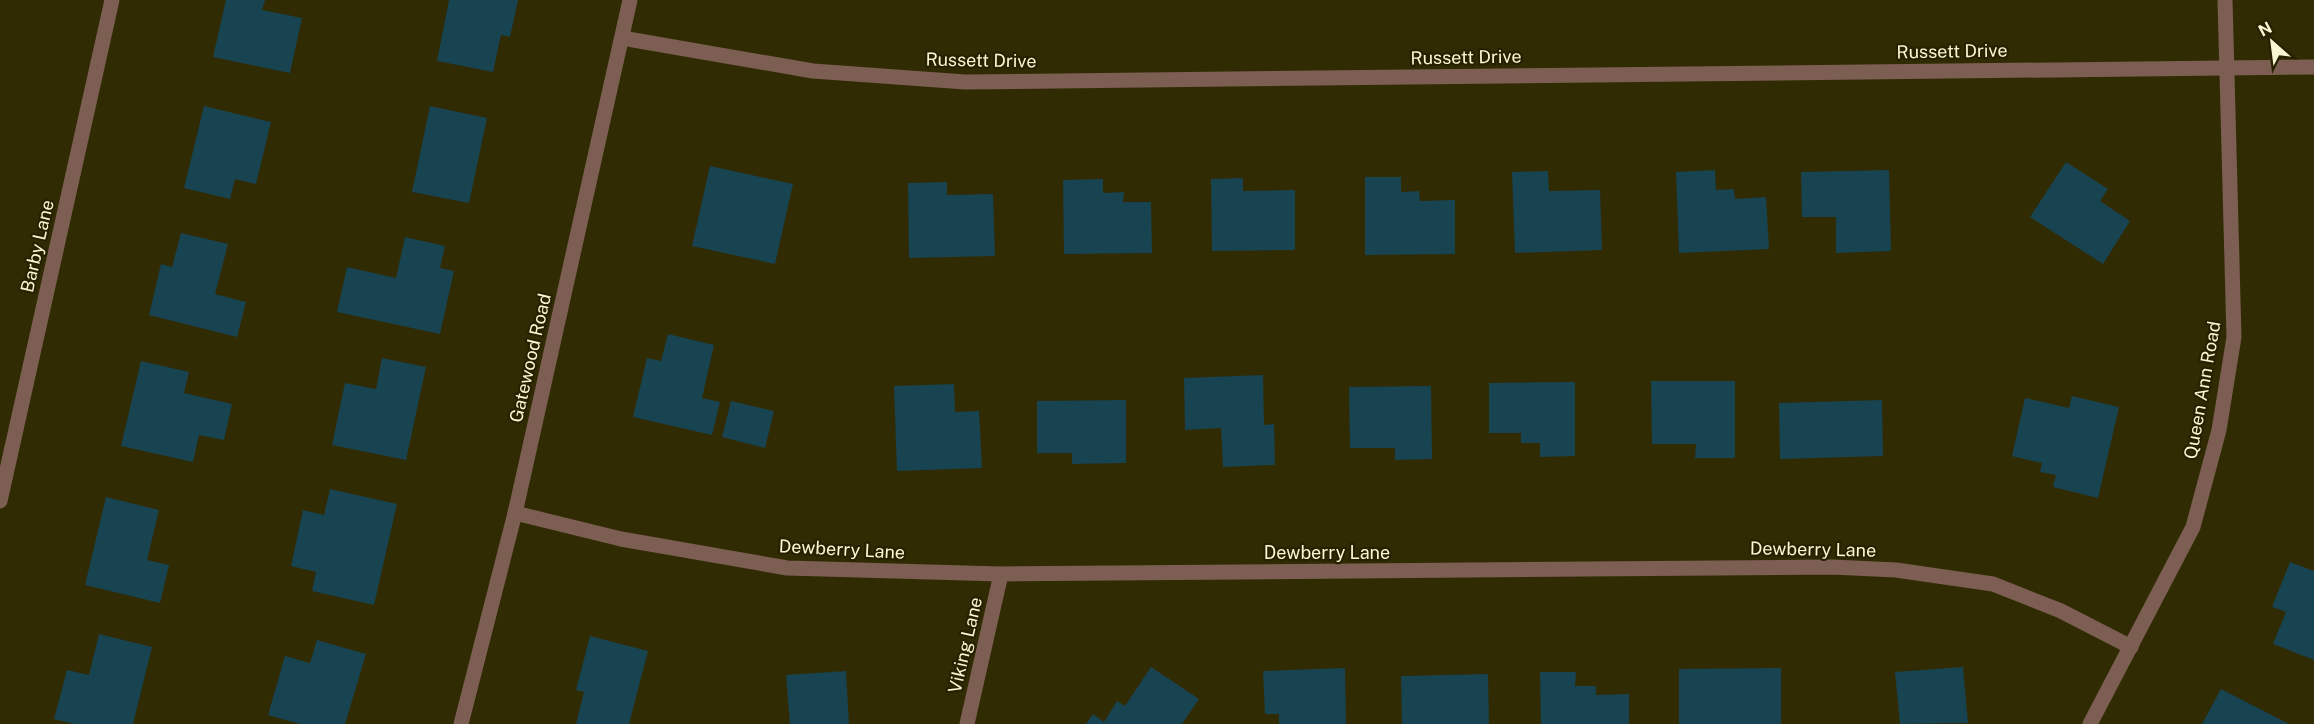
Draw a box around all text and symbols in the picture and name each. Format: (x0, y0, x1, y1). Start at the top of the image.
north arrow (2242, 12, 2302, 72)
text: N (2255, 18, 2275, 41)
street label: Russett Drive (1896, 40, 2008, 62)
street label: Russett Drive (1410, 46, 1522, 68)
street label: Russett Drive (925, 49, 1037, 71)
street label: Barby Lane (16, 198, 58, 294)
street label: Gatewood Road (505, 292, 555, 424)
street label: Queen Ann Road (2180, 319, 2224, 461)
street label: Dewberry Lane (778, 535, 906, 563)
street label: Dewberry Lane (1750, 537, 1876, 561)
street label: Dewberry Lane (1264, 542, 1390, 563)
street label: Viking Lane (944, 595, 986, 695)

